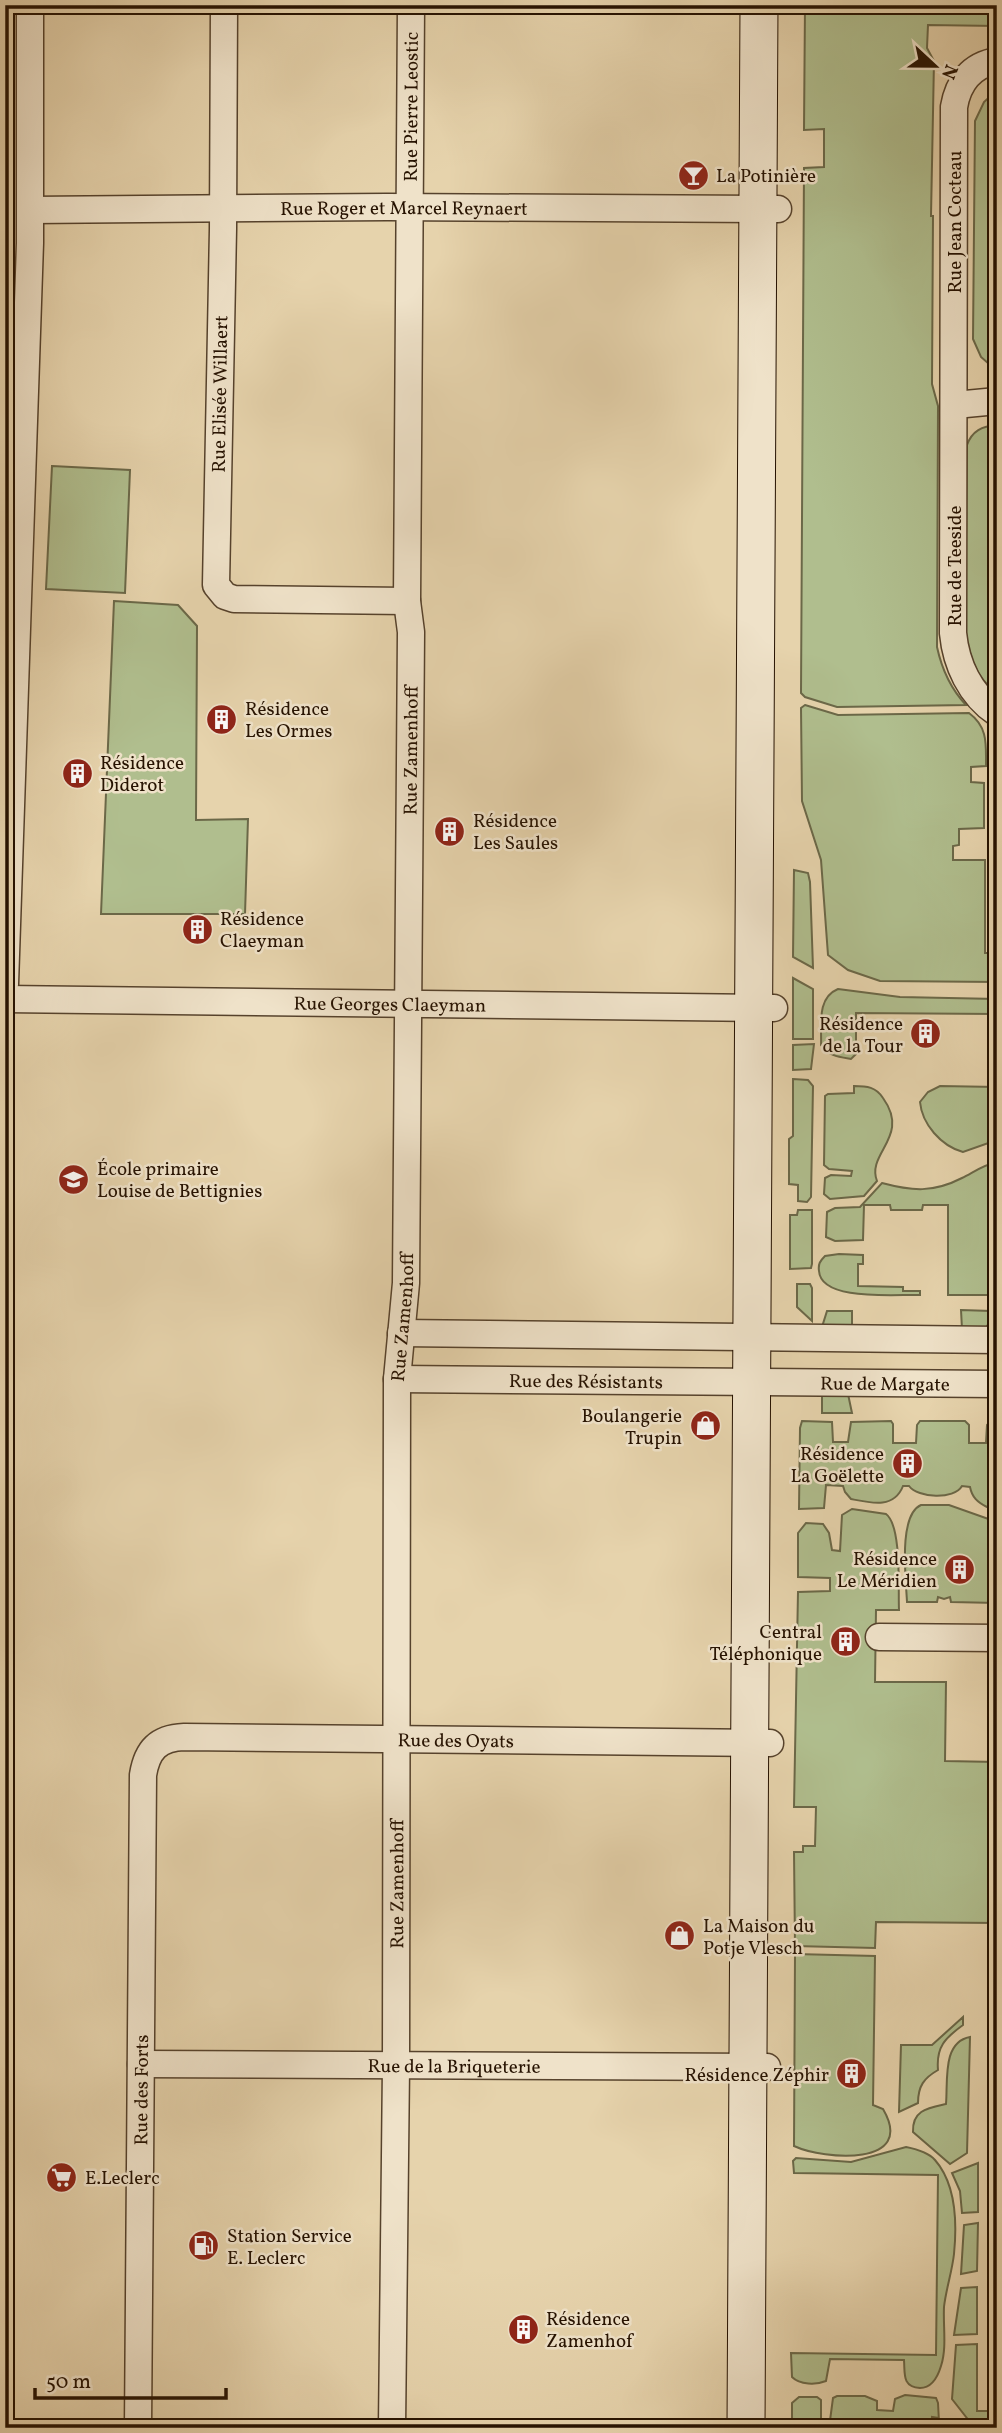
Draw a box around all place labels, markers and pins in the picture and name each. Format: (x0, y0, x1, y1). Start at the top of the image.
bar icon: La Potinière (676, 158, 710, 192)
place label: La Potinière (716, 164, 816, 190)
place label: Résidence Les Ormes (245, 697, 332, 745)
building icon: Résidence Les Ormes (205, 702, 239, 736)
place label: Résidence Diderot (100, 751, 184, 799)
building icon: Résidence Diderot (60, 756, 94, 790)
place label: Résidence Les Saules (473, 809, 558, 857)
building icon: Résidence Les Saules (433, 814, 467, 848)
place label: Résidence Claeyman (220, 907, 304, 955)
building icon: Résidence Claeyman (180, 912, 214, 946)
place label: Résidence de la Tour (819, 1012, 903, 1060)
building icon: Résidence de la Tour (909, 1017, 943, 1051)
place label: École primaire Louise de Bettignies (97, 1157, 262, 1205)
school or university icon: École primaire Louise de Bettignies (57, 1162, 91, 1196)
place label: Boulangerie Trupin (581, 1404, 682, 1452)
shop icon: Boulangerie Trupin (688, 1409, 722, 1443)
place label: Résidence La Goëlette (790, 1442, 884, 1490)
building icon: Résidence La Goëlette (890, 1447, 924, 1481)
place label: Résidence Le Méridien (837, 1547, 937, 1595)
building icon: Résidence Le Méridien (943, 1552, 977, 1586)
place label: Central Téléphonique (709, 1620, 822, 1668)
building icon: Central Téléphonique (828, 1625, 862, 1659)
place label: La Maison du Potje Vlesch (703, 1914, 815, 1962)
shop icon: La Maison du Potje Vlesch (663, 1919, 697, 1953)
building icon: Résidence Zéphir (835, 2057, 869, 2091)
place label: Résidence Zéphir (684, 2063, 829, 2089)
supermarket icon: E.Leclerc (45, 2160, 79, 2194)
place label: E.Leclerc (85, 2166, 160, 2192)
place label: Station Service E. Leclerc (227, 2224, 352, 2272)
fuel station icon: Station Service E. Leclerc (187, 2229, 221, 2263)
place label: Résidence Zamenhof (546, 2307, 634, 2355)
building icon: Résidence Zamenhof (506, 2312, 540, 2346)

